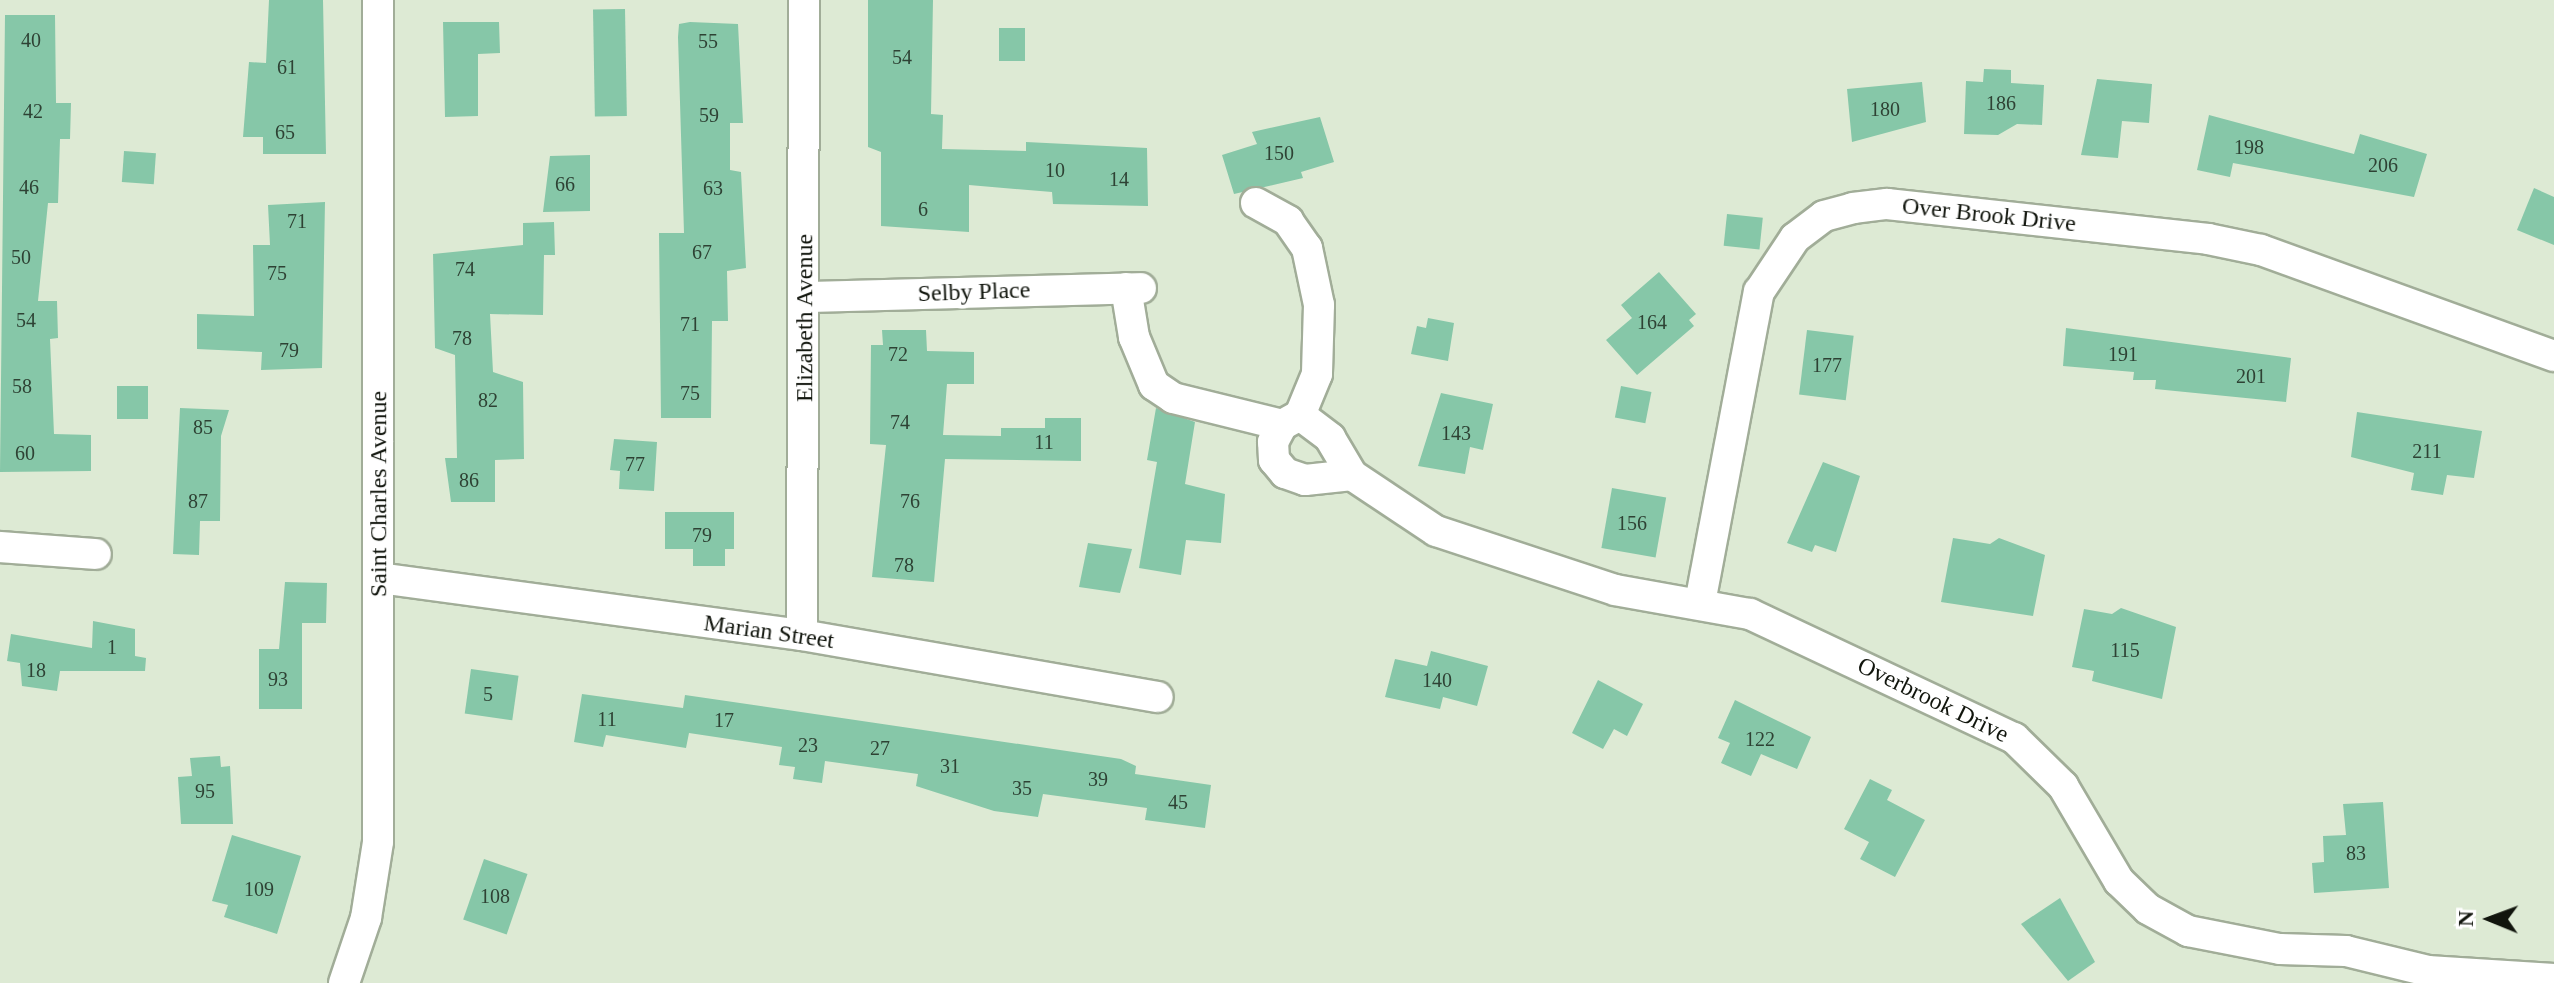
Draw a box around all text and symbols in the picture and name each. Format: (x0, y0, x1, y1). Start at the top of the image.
house number: 40 (21, 28, 41, 52)
house number: 55 (698, 29, 718, 53)
house number: 54 (892, 45, 912, 69)
house number: 61 (277, 55, 297, 79)
house number: 186 (1986, 91, 2016, 115)
house number: 180 (1870, 97, 1900, 121)
house number: 42 (23, 99, 43, 123)
house number: 59 (699, 103, 719, 127)
house number: 65 (275, 120, 295, 144)
house number: 198 (2234, 135, 2264, 159)
house number: 150 (1264, 141, 1294, 165)
house number: 206 (2368, 153, 2398, 177)
house number: 10 (1045, 158, 1065, 182)
house number: 14 (1109, 167, 1129, 191)
house number: 66 (555, 172, 575, 196)
house number: 46 (19, 175, 39, 199)
house number: 63 (703, 176, 723, 200)
street label: Over Brook Drive (1901, 192, 2077, 238)
house number: 6 (918, 197, 928, 221)
house number: 71 (287, 209, 307, 233)
street label: Elizabeth Avenue (791, 233, 819, 403)
house number: 67 (692, 240, 712, 264)
house number: 50 (11, 245, 31, 269)
house number: 74 (455, 257, 475, 281)
house number: 75 (267, 261, 287, 285)
street label: Selby Place (917, 276, 1031, 308)
house number: 54 (16, 308, 36, 332)
house number: 164 (1637, 310, 1667, 334)
house number: 71 (680, 312, 700, 336)
house number: 78 (452, 326, 472, 350)
house number: 79 (279, 338, 299, 362)
house number: 72 (888, 342, 908, 366)
house number: 191 (2108, 342, 2138, 366)
house number: 177 (1812, 353, 1842, 377)
house number: 201 (2236, 364, 2266, 388)
house number: 58 (12, 374, 32, 398)
house number: 75 (680, 381, 700, 405)
house number: 82 (478, 388, 498, 412)
street label: Saint Charles Avenue (365, 390, 393, 598)
house number: 74 (890, 410, 910, 434)
house number: 85 (193, 415, 213, 439)
house number: 143 (1441, 421, 1471, 445)
house number: 11 (1034, 430, 1054, 454)
house number: 211 (2412, 439, 2442, 463)
house number: 60 (15, 441, 35, 465)
house number: 77 (625, 452, 645, 476)
house number: 86 (459, 468, 479, 492)
house number: 87 (188, 489, 208, 513)
house number: 76 (900, 489, 920, 513)
house number: 156 (1617, 511, 1647, 535)
house number: 79 (692, 523, 712, 547)
house number: 78 (894, 553, 914, 577)
street label: Marian Street (702, 609, 836, 655)
house number: 1 (107, 635, 117, 659)
house number: 115 (2110, 638, 2140, 662)
street label: Overbrook Drive (1853, 651, 2013, 749)
house number: 18 (26, 658, 46, 682)
house number: 93 (268, 667, 288, 691)
house number: 140 (1422, 668, 1452, 692)
house number: 5 (483, 682, 493, 706)
house number: 11 (597, 707, 617, 731)
house number: 17 (714, 708, 734, 732)
house number: 122 (1745, 727, 1775, 751)
house number: 23 (798, 733, 818, 757)
house number: 27 (870, 736, 890, 760)
house number: 31 (940, 754, 960, 778)
house number: 39 (1088, 767, 1108, 791)
house number: 35 (1012, 776, 1032, 800)
house number: 95 (195, 779, 215, 803)
house number: 45 (1168, 790, 1188, 814)
house number: 83 (2346, 841, 2366, 865)
house number: 109 (244, 877, 274, 901)
north arrow (2450, 879, 2530, 959)
house number: 108 (480, 884, 510, 908)
text: N (2453, 910, 2478, 927)

